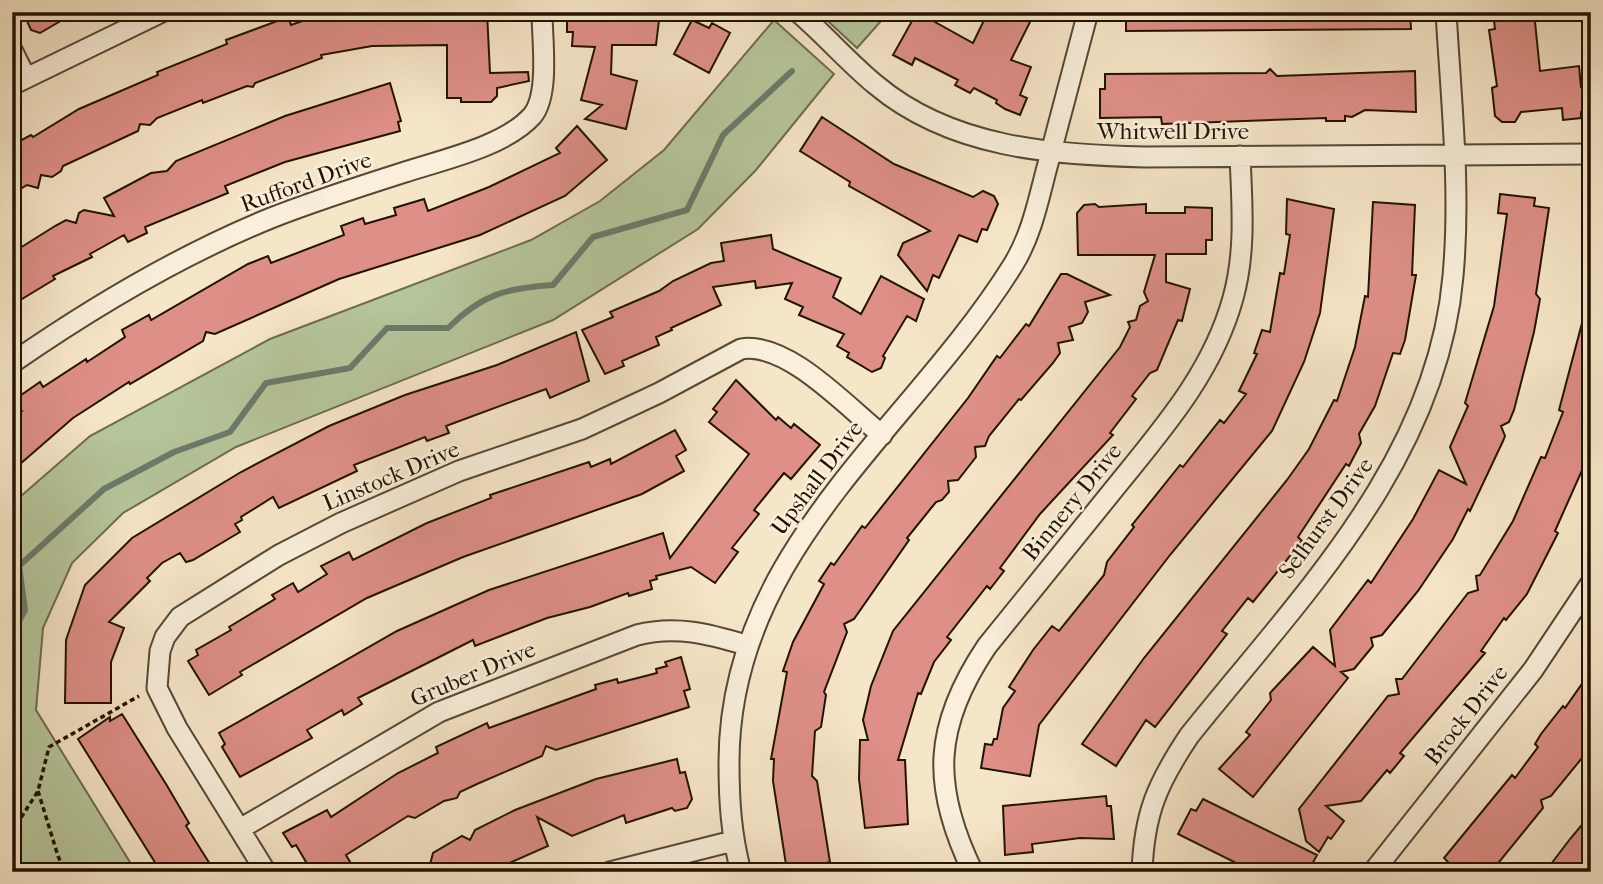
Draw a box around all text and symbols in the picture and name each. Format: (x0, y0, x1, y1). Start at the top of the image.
street label: Whitwell Drive (1096, 118, 1249, 145)
street label: Rufford Drive (237, 146, 375, 218)
street label: Upshall Drive (765, 415, 869, 541)
street label: Linstock Drive (319, 435, 463, 517)
street label: Binnery Drive (1017, 438, 1127, 566)
street label: Selhurst Drive (1273, 452, 1379, 584)
street label: Gruber Drive (406, 636, 540, 712)
street label: Brock Drive (1419, 660, 1513, 770)

